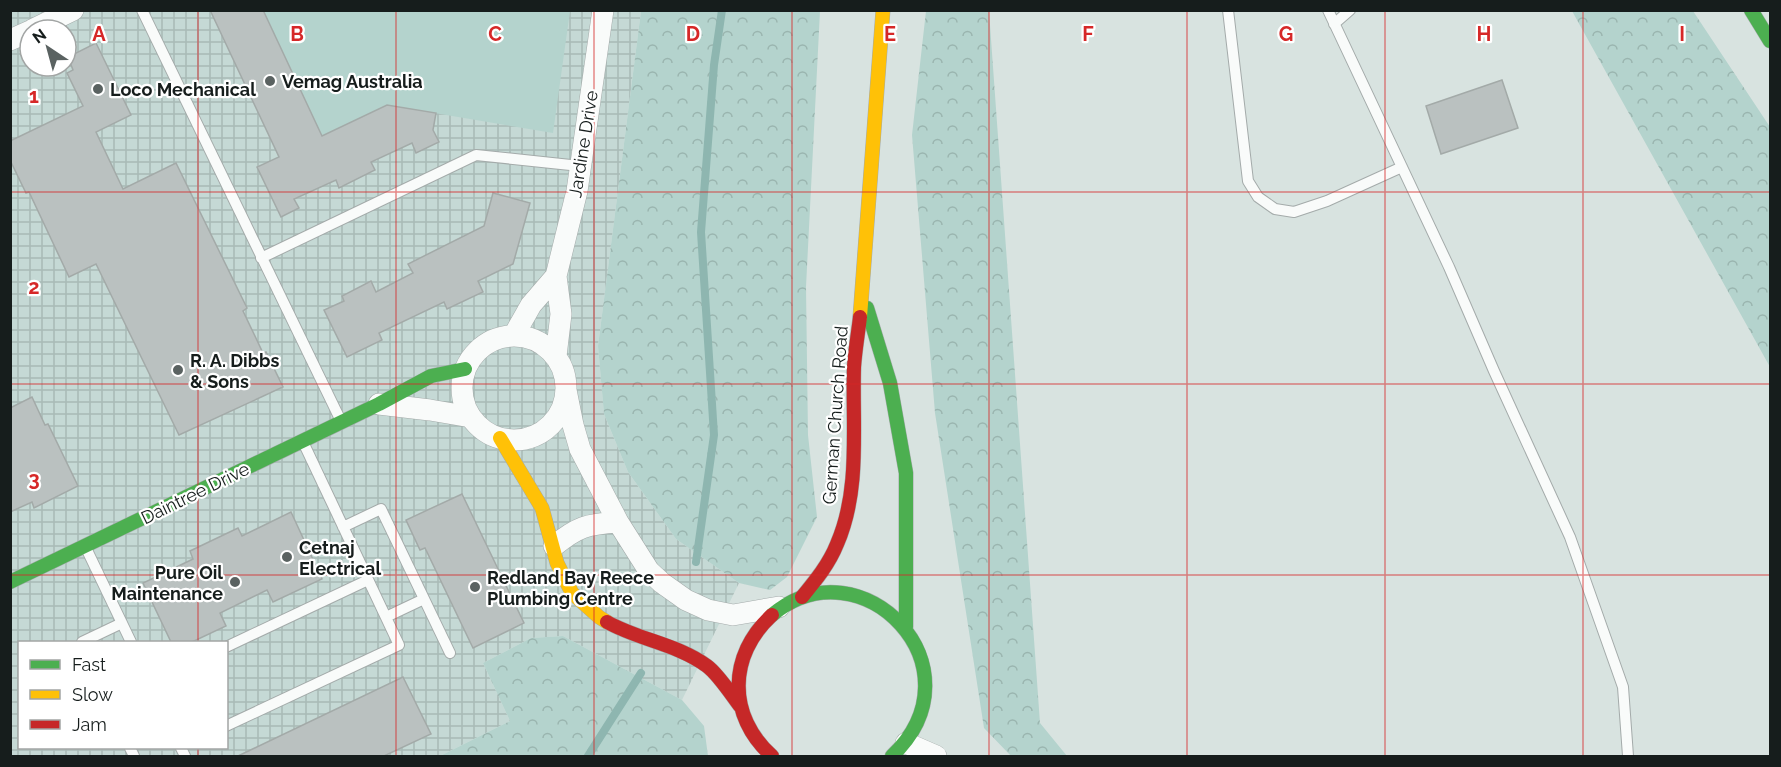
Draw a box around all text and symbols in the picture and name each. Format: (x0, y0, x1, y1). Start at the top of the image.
north arrow (18, 18, 78, 78)
text: A (92, 22, 106, 46)
text: B (290, 22, 304, 46)
text: C (488, 22, 502, 46)
text: D (686, 22, 700, 46)
text: E (884, 22, 896, 46)
text: F (1082, 22, 1094, 46)
text: G (1279, 22, 1293, 46)
text: H (1477, 22, 1491, 46)
text: I (1679, 22, 1685, 46)
text: N (29, 25, 50, 48)
place label: Vemag Australia (282, 71, 423, 92)
marker: Vemag Australia (263, 74, 277, 88)
place label: Loco Mechanical (110, 79, 256, 100)
marker: Loco Mechanical (91, 82, 105, 96)
text: 1 (29, 84, 39, 108)
street label: Jardine Drive (564, 89, 602, 199)
text: 2 (28, 275, 40, 299)
street label: German Church Road (818, 325, 852, 505)
place label: R. A. Dibbs & Sons (190, 350, 280, 392)
marker: R. A. Dibbs & Sons (171, 363, 185, 377)
street label: Daintree Drive (138, 458, 253, 528)
text: 3 (28, 467, 40, 491)
place label: Cetnaj Electrical (299, 537, 381, 579)
marker: Cetnaj Electrical (280, 550, 294, 564)
place label: Pure Oil Maintenance (111, 562, 223, 604)
place label: Redland Bay Reece Plumbing Centre (487, 567, 654, 609)
marker: Pure Oil Maintenance (228, 575, 242, 589)
marker: Redland Bay Reece Plumbing Centre (468, 580, 482, 594)
legend (18, 641, 228, 749)
text: Fast (72, 654, 106, 675)
text: Slow (72, 684, 113, 705)
text: Jam (72, 714, 107, 735)

